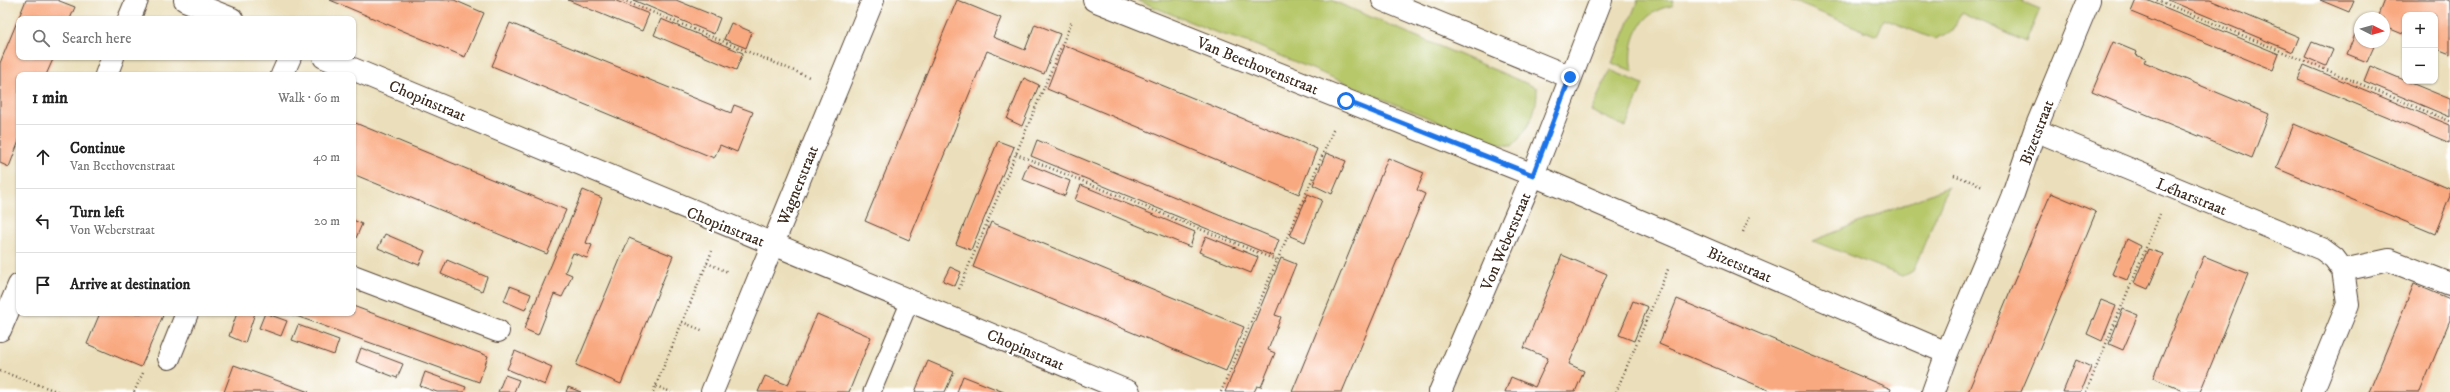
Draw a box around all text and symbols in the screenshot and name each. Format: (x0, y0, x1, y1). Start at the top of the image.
north arrow (2354, 12, 2390, 48)
map controls (2402, 12, 2438, 84)
button: + (2402, 12, 2438, 48)
search box (16, 16, 356, 60)
icon: search (30, 27, 52, 49)
text: Search here (62, 29, 131, 48)
street label: Van Beethovenstraat (1193, 32, 1321, 99)
button: − (2402, 48, 2438, 84)
route end (1561, 68, 1579, 86)
street label: Chopinstraat (386, 76, 469, 126)
text: 1 min (32, 87, 68, 109)
text: Walk · 60 m (278, 90, 340, 106)
route start (1337, 92, 1355, 110)
street label: Bizetstraat (2015, 97, 2058, 168)
text: Continue (70, 139, 125, 158)
street label: Wagnerstraat (772, 143, 823, 229)
icon: ahead (32, 146, 54, 168)
text: 40 m (313, 149, 340, 165)
text: Van Beethovenstraat (70, 158, 175, 174)
street label: Léharstraat (2153, 174, 2230, 220)
street label: Von Weberstraat (1476, 189, 1536, 294)
street label: Chopinstraat (684, 202, 768, 252)
text: Turn left (70, 203, 124, 222)
icon: left (32, 210, 54, 232)
text: 20 m (314, 213, 340, 229)
text: Von Weberstraat (70, 222, 155, 238)
street label: Bizetstraat (1704, 242, 1775, 287)
icon: arrive (32, 274, 54, 296)
text: Arrive at destination (70, 275, 190, 294)
street label: Chopinstraat (984, 325, 1067, 375)

